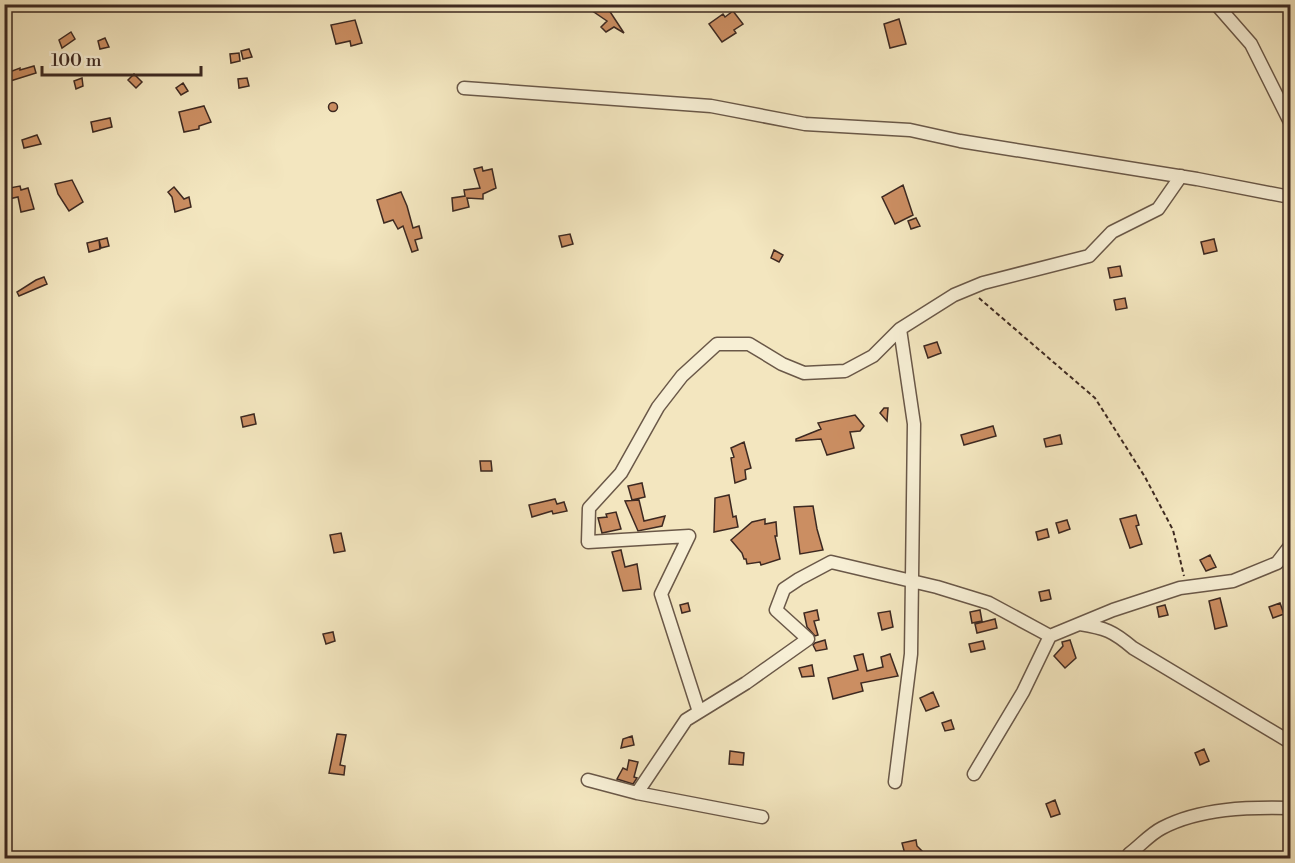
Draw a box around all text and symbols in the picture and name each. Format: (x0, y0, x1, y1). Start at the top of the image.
scale bar (42, 39, 201, 77)
text: 100 m (51, 49, 102, 72)

